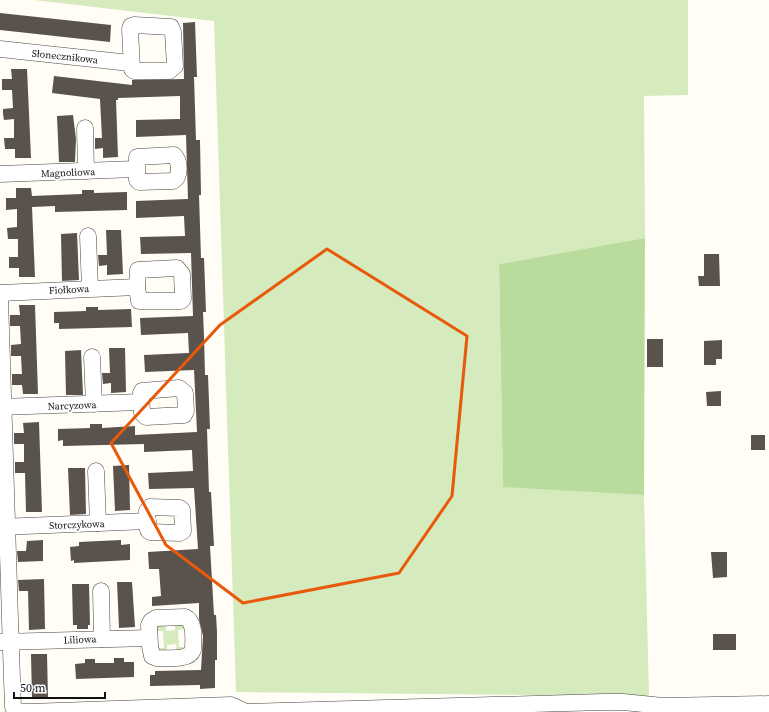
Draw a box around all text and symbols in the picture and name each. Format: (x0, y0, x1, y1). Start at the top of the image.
street label: Słonecznikowa (31, 47, 100, 67)
street label: Magnoliowa (41, 165, 96, 180)
street label: Fiołkowa (49, 282, 90, 297)
street label: Narcyzowa (47, 398, 98, 413)
street label: Storczykowa (49, 517, 106, 532)
street label: Liliowa (63, 632, 98, 647)
scale bar (14, 674, 105, 700)
text: 50 m (20, 680, 46, 696)

